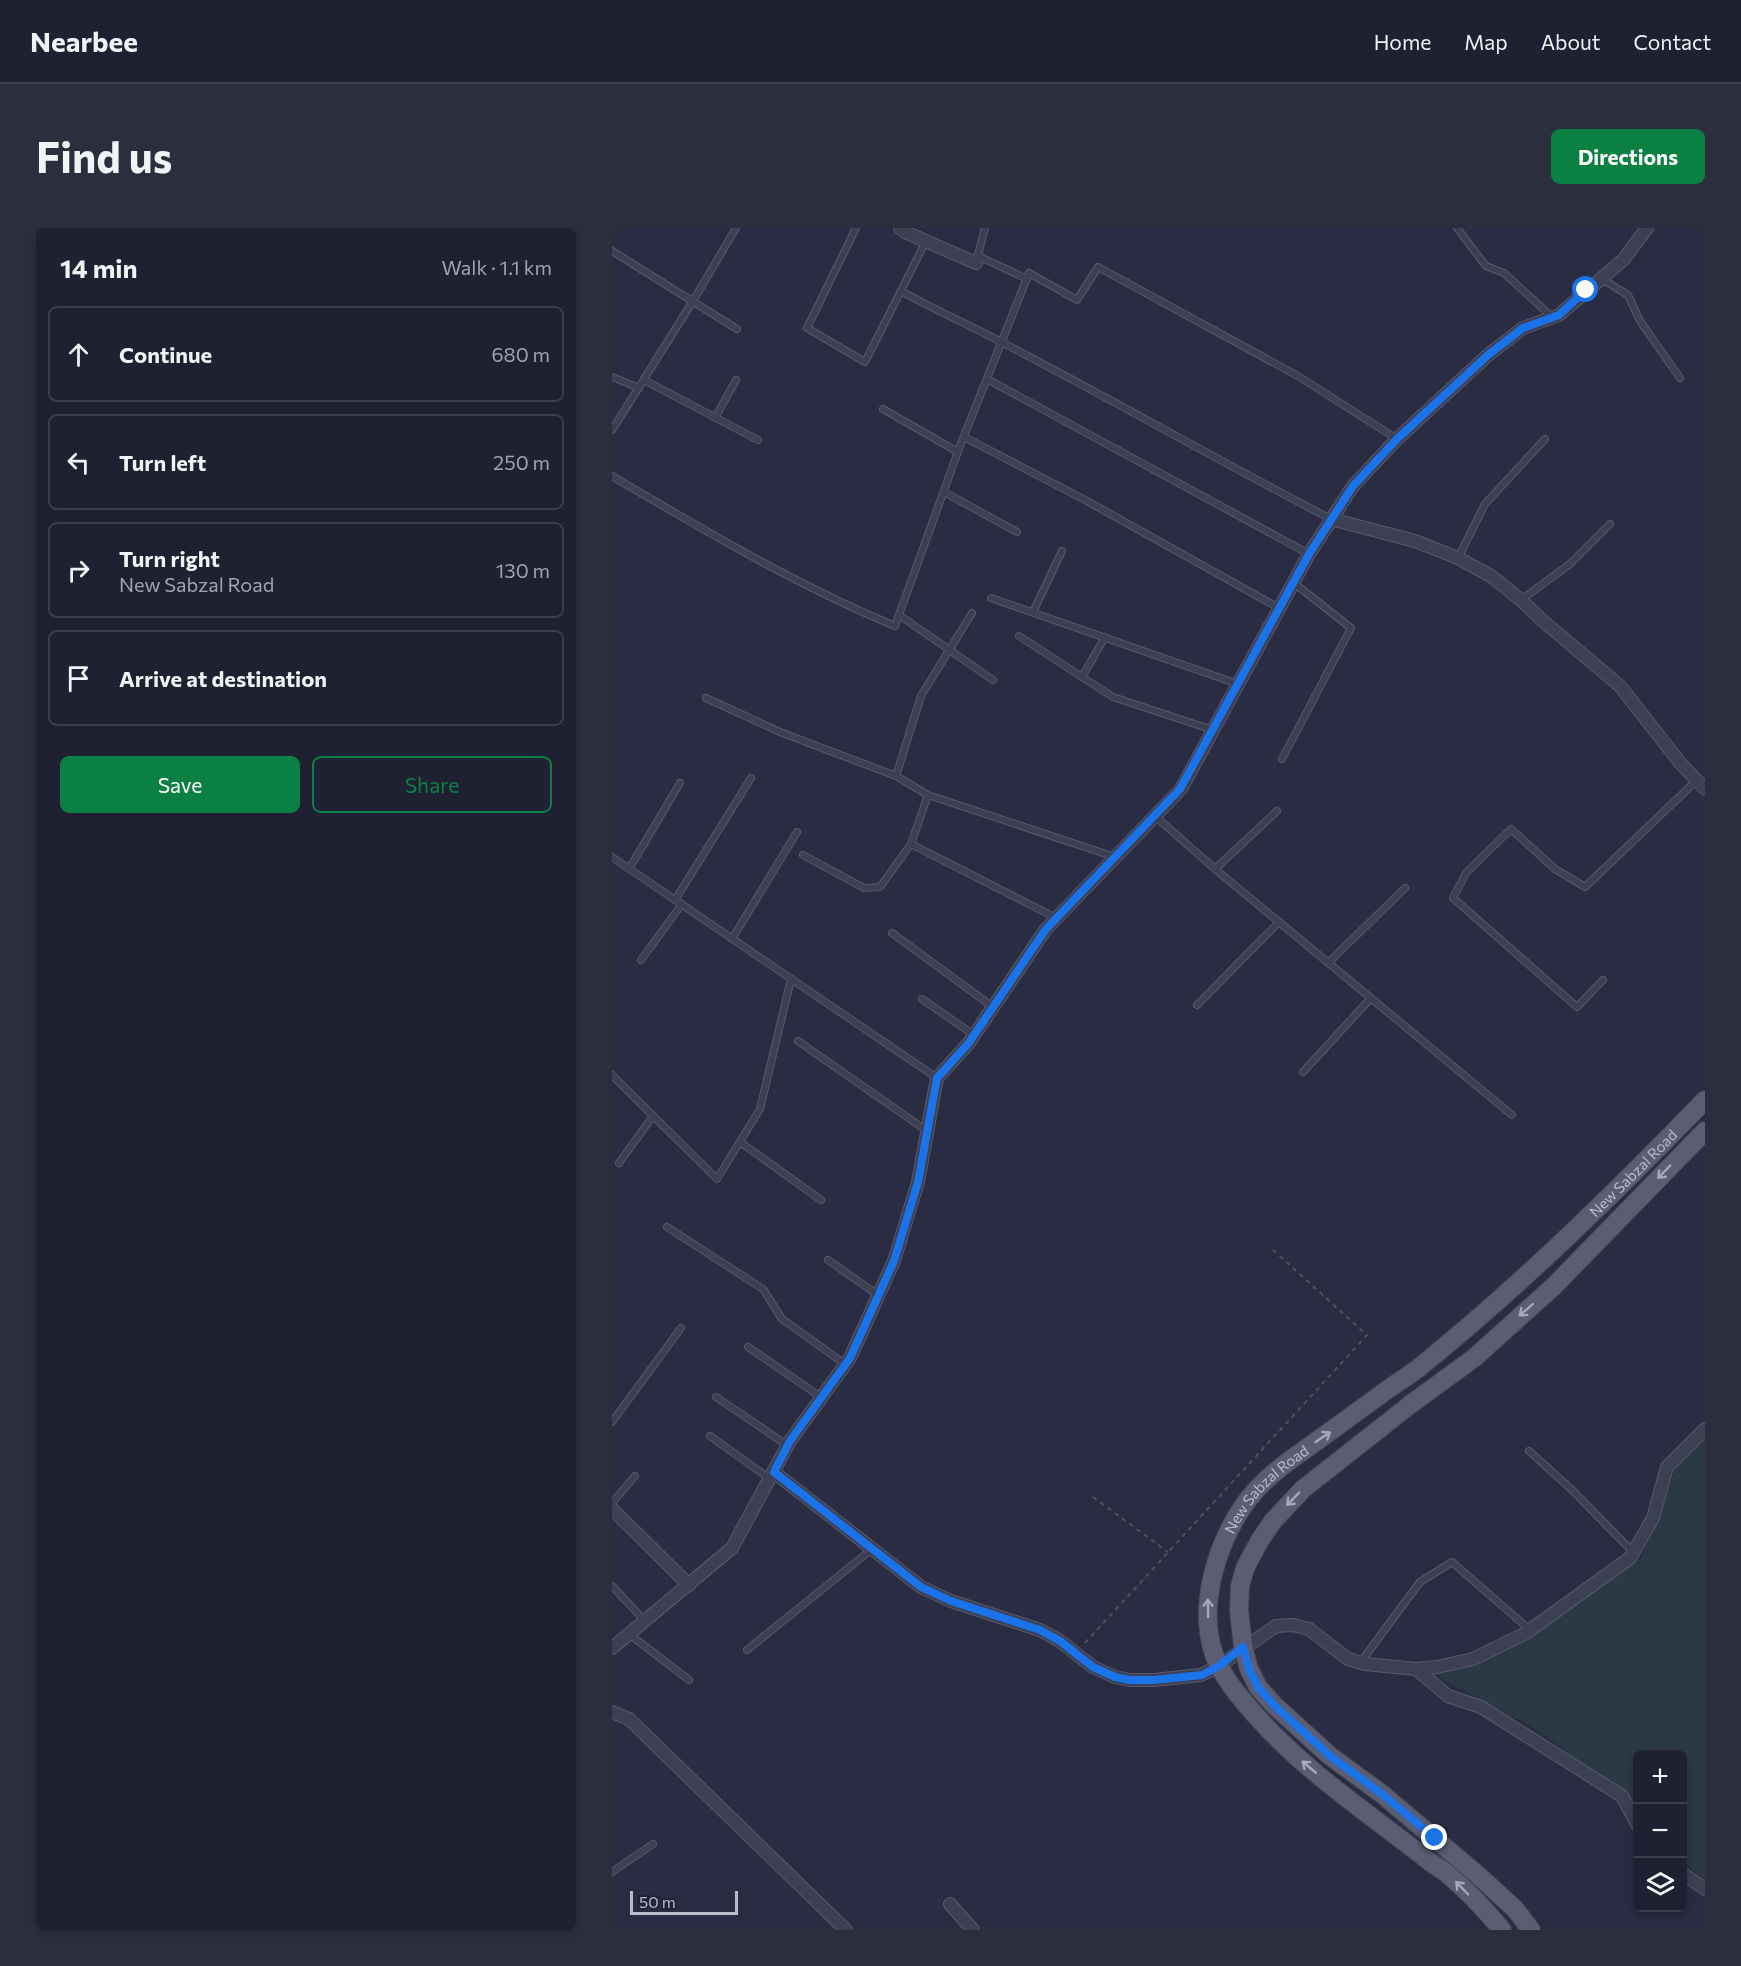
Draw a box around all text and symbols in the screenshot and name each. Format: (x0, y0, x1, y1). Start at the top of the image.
text: Nearbee (30, 24, 138, 58)
text: Home (1374, 29, 1431, 54)
text: Map (1464, 29, 1508, 54)
text: About (1541, 29, 1600, 54)
text: Contact (1633, 29, 1711, 54)
button: Directions (1551, 129, 1705, 184)
text: Find us (36, 130, 172, 182)
text: 14 min (60, 252, 138, 283)
text: Walk · 1.1 km (442, 255, 552, 279)
route start (1572, 276, 1598, 302)
icon: ahead (62, 338, 95, 371)
text: Continue (119, 341, 212, 368)
text: 680 m (491, 342, 550, 366)
icon: left (62, 446, 95, 479)
text: Turn left (119, 449, 206, 476)
text: 250 m (493, 450, 550, 474)
text: Turn right (119, 545, 220, 572)
icon: right (62, 554, 95, 587)
text: 130 m (496, 558, 550, 582)
text: New Sabzal Road (119, 572, 274, 596)
icon: arrive (62, 662, 95, 695)
text: Arrive at destination (119, 665, 327, 692)
button: Save (60, 756, 300, 813)
button: Share (312, 756, 552, 813)
street label: New Sabzal Road (1585, 1125, 1681, 1220)
one-way arrow (1657, 1165, 1671, 1180)
one-way arrow (1519, 1303, 1534, 1317)
one-way arrow (1314, 1430, 1331, 1443)
street label: New Sabzal Road (1220, 1441, 1312, 1536)
one-way arrow (1286, 1491, 1301, 1506)
one-way arrow (1202, 1599, 1214, 1619)
map controls (1633, 1750, 1687, 1912)
button: + (1633, 1750, 1687, 1804)
one-way arrow (1302, 1760, 1317, 1774)
button: − (1633, 1804, 1687, 1858)
route end (1421, 1824, 1447, 1850)
button: layers (1633, 1858, 1687, 1912)
one-way arrow (1454, 1880, 1469, 1895)
scale bar (630, 1888, 738, 1916)
text: 50 m (639, 1892, 676, 1911)

